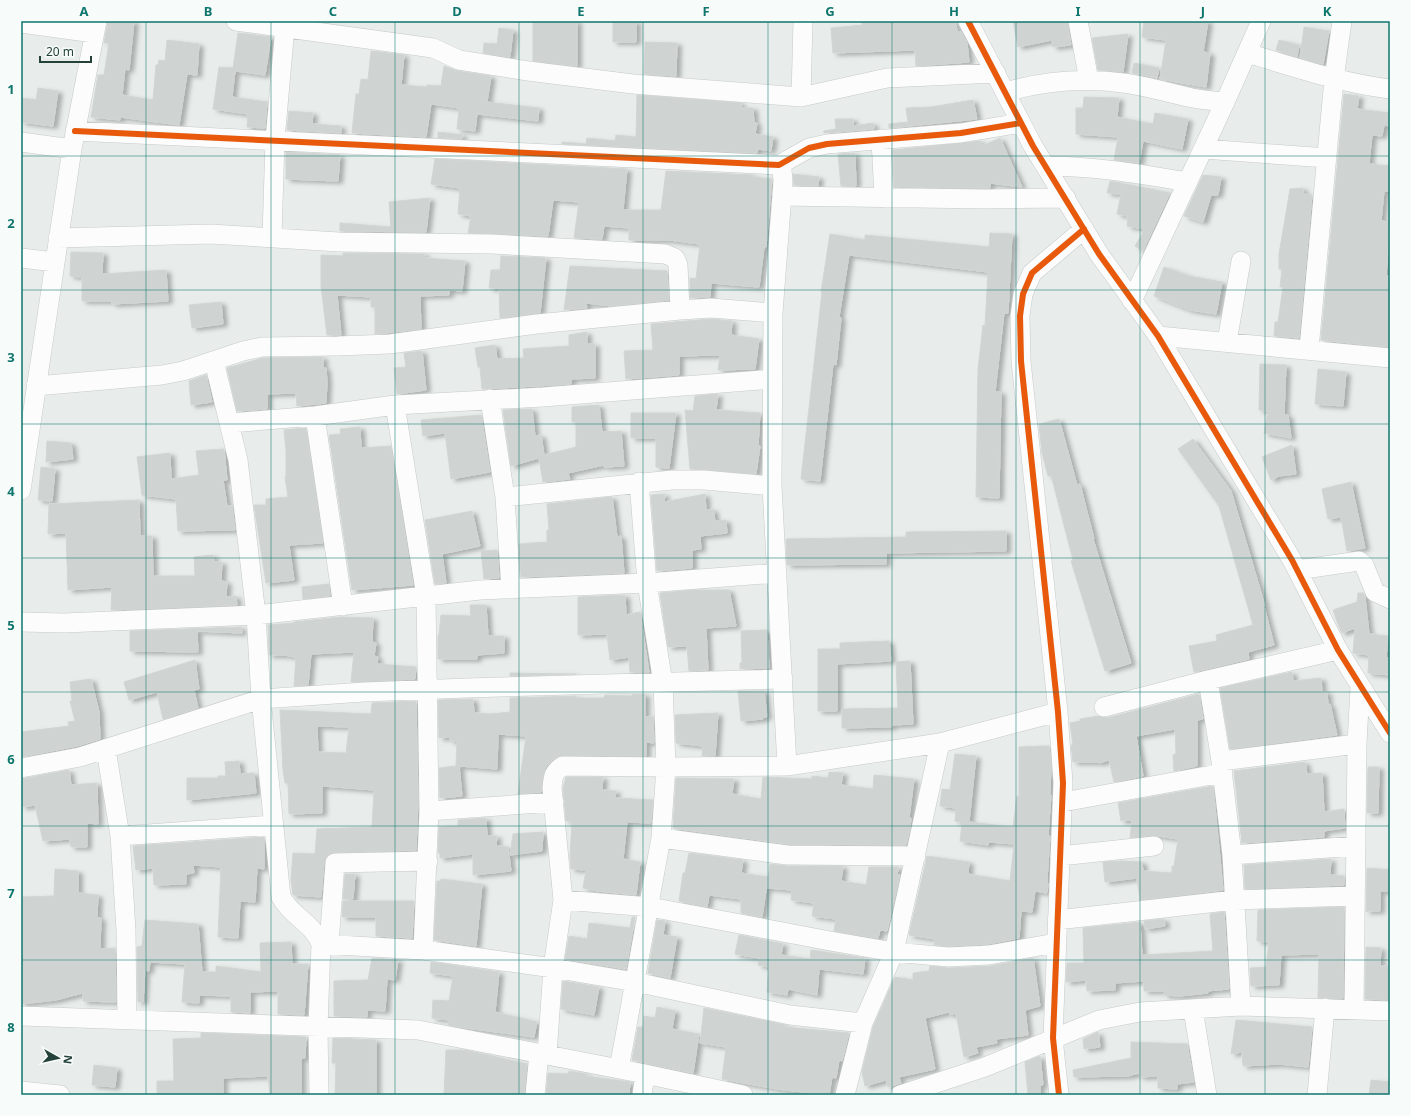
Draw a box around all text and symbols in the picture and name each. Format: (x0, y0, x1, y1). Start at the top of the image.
text: A (80, 2, 89, 20)
text: B (204, 2, 212, 20)
text: C (329, 2, 337, 20)
text: D (452, 2, 462, 20)
text: E (577, 2, 585, 20)
text: F (702, 2, 710, 20)
text: G (825, 2, 835, 20)
text: H (949, 2, 959, 20)
text: I (1075, 2, 1081, 20)
text: J (1200, 2, 1205, 20)
text: K (1323, 2, 1332, 20)
scale bar (40, 38, 91, 64)
text: 20 m (46, 43, 74, 60)
text: 1 (7, 80, 15, 98)
text: 2 (7, 214, 15, 232)
text: 3 (7, 348, 15, 366)
text: 4 (7, 482, 15, 500)
text: 5 (7, 616, 15, 634)
text: 6 (7, 750, 15, 768)
text: 7 (7, 884, 15, 902)
text: 8 (7, 1018, 15, 1036)
north arrow (38, 1038, 78, 1078)
text: N (60, 1054, 76, 1065)

